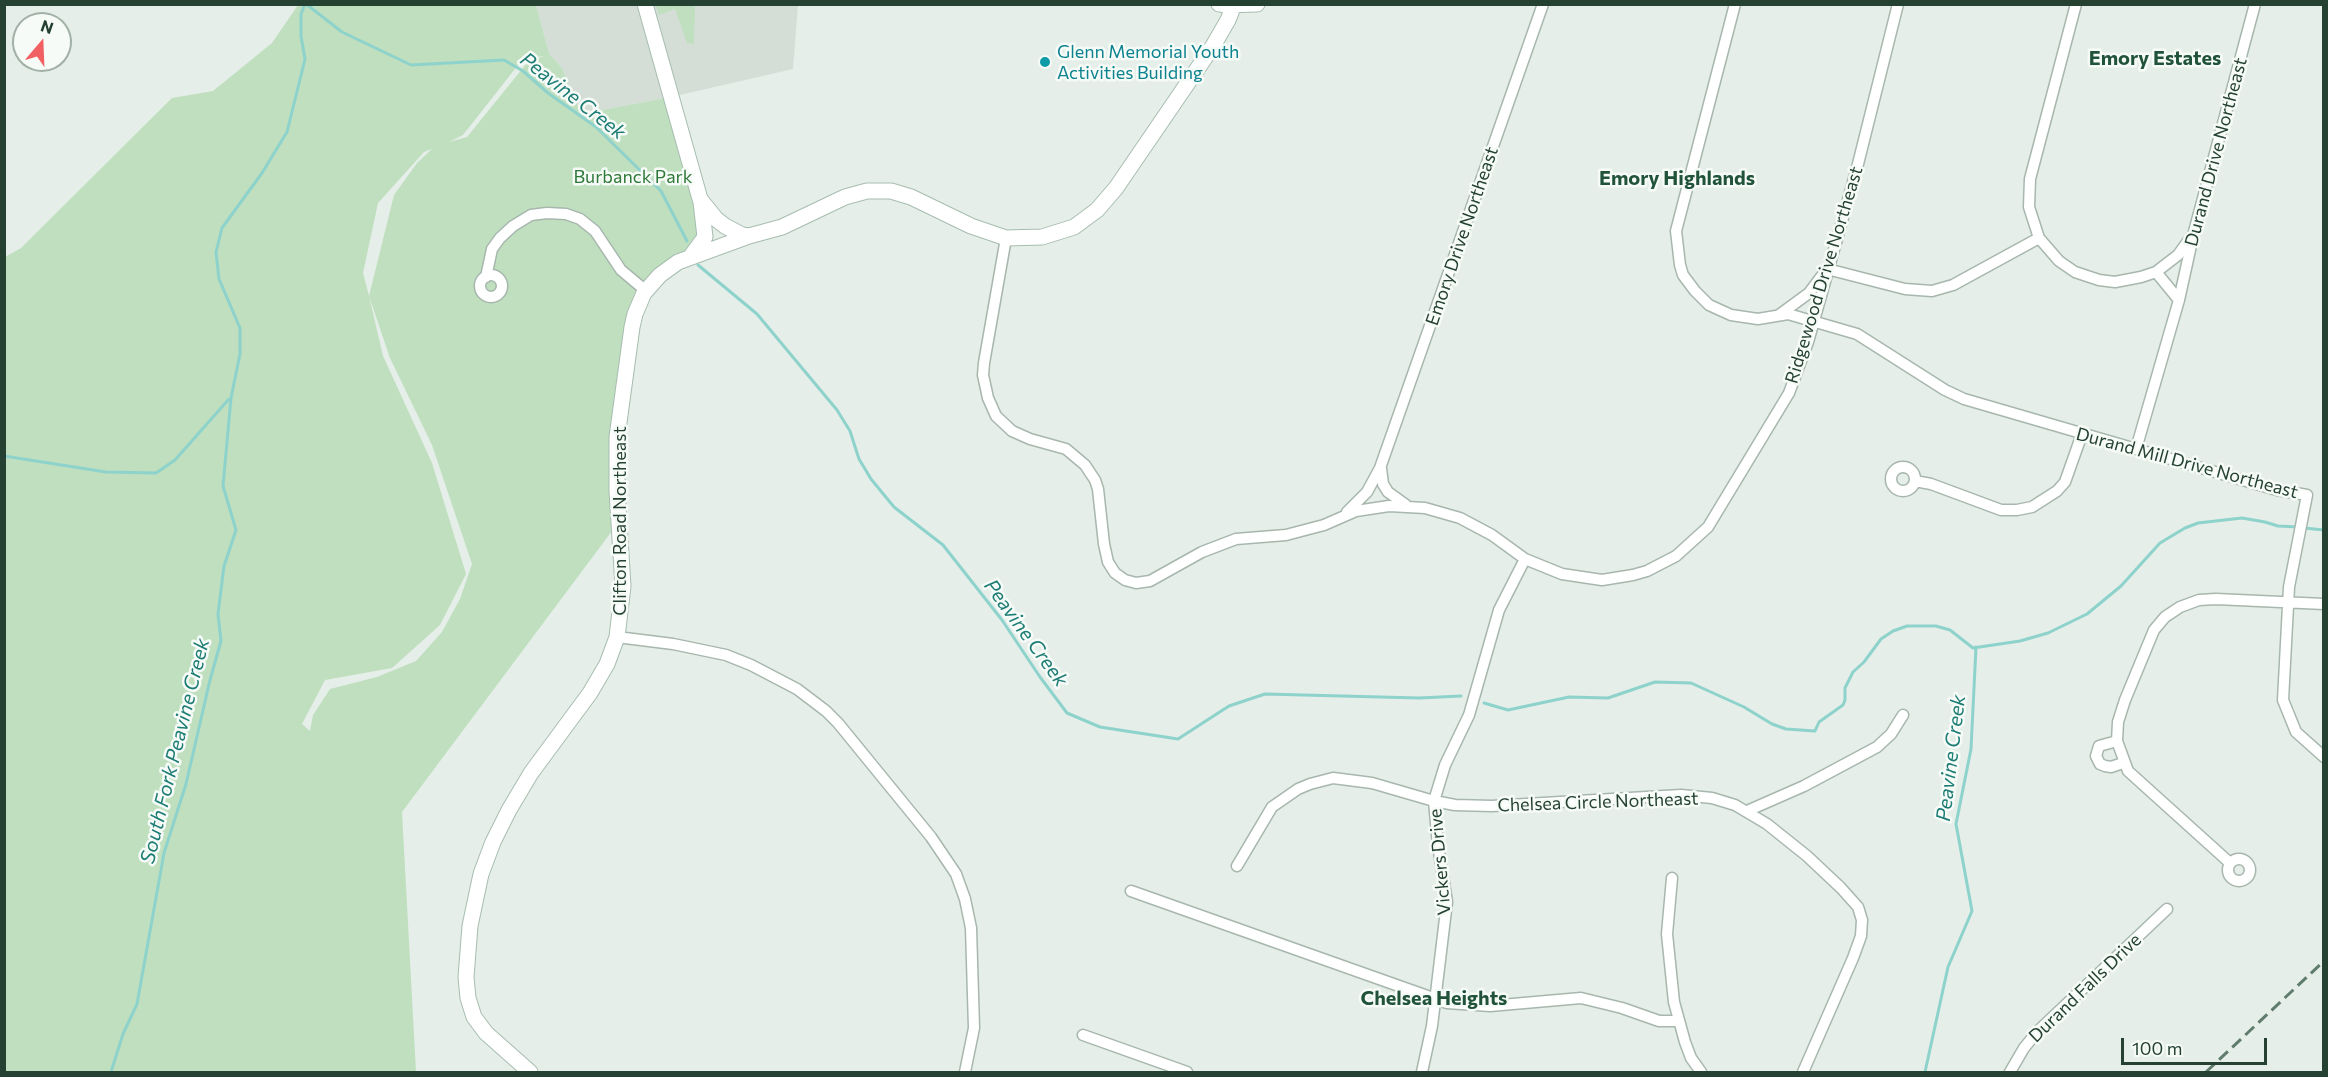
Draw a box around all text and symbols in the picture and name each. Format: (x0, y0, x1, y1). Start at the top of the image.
north arrow (12, 12, 72, 72)
text: N (39, 15, 56, 37)
place label: Glenn Memorial Youth Activities Building (1057, 41, 1239, 84)
district label: Emory Estates (2089, 46, 2221, 70)
water label: Peavine Creek (515, 47, 631, 145)
marker: Glenn Memorial Youth Activities Building (1038, 55, 1052, 69)
street label: Durand Drive Northeast (2180, 55, 2252, 249)
street label: Emory Drive Northeast (1421, 144, 1503, 328)
street label: Ridgewood Drive Northeast (1781, 164, 1867, 386)
park label: Burbanck Park (574, 166, 692, 188)
district label: Emory Highlands (1599, 166, 1755, 190)
street label: Durand Mill Drive Northeast (2074, 423, 2300, 503)
street label: Clifton Road Northeast (609, 426, 631, 616)
water label: Peavine Creek (979, 574, 1073, 692)
water label: South Fork Peavine Creek (135, 636, 215, 866)
water label: Peavine Creek (1931, 693, 1971, 823)
street label: Chelsea Circle Northeast (1497, 788, 1699, 816)
street label: Vickers Drive (1425, 808, 1455, 916)
street label: Durand Falls Drive (2024, 929, 2146, 1047)
district label: Chelsea Heights (1361, 986, 1507, 1010)
scale bar (2124, 1026, 2270, 1064)
text: 100 m (2132, 1037, 2182, 1059)

